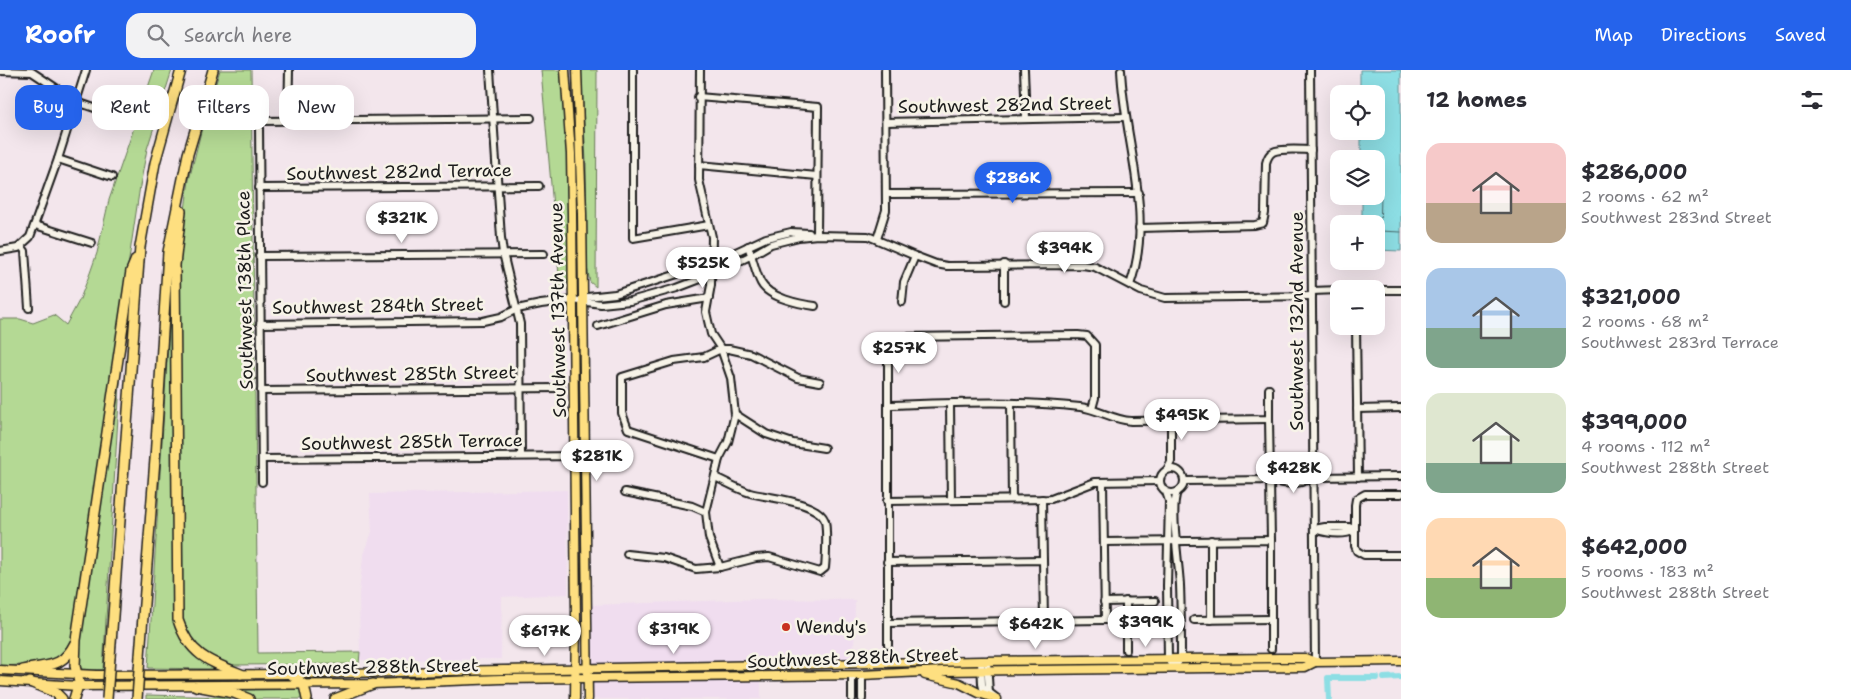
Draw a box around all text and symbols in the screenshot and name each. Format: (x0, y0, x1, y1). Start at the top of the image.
search box (126, 13, 476, 58)
text: Roofr (25, 19, 96, 51)
icon: search (144, 21, 172, 49)
text: Search here (184, 23, 292, 48)
text: Map (1595, 23, 1633, 47)
text: Directions (1661, 23, 1747, 47)
text: Saved (1775, 23, 1826, 47)
chip: Buy (15, 85, 82, 130)
chip: Rent (92, 85, 169, 130)
chip: Filters (179, 85, 269, 130)
chip: New (279, 85, 354, 130)
map controls (1330, 85, 1385, 335)
button: locate (1330, 85, 1385, 140)
text: 12 homes (1426, 86, 1527, 114)
icon: filters (1798, 86, 1826, 114)
street label: Southwest 282nd Street (898, 91, 1112, 119)
button: layers (1330, 150, 1385, 205)
street label: Southwest 282nd Terrace (286, 158, 512, 186)
text: $286,000 (1581, 158, 1688, 186)
pin: $286K (978, 162, 1048, 204)
icon: home (1466, 163, 1526, 223)
text: $286K (986, 167, 1040, 188)
text: 2 rooms · 62 m² (1581, 186, 1709, 207)
street label: Southwest 138th Place (231, 190, 259, 390)
pin: $321K (367, 202, 437, 244)
street label: Southwest 137th Avenue (544, 202, 572, 418)
text: $321K (377, 207, 427, 228)
text: Southwest 283nd Street (1581, 207, 1772, 228)
street label: Southwest 132nd Avenue (1285, 211, 1309, 431)
button: + (1330, 215, 1385, 270)
pin: $394K (1030, 232, 1100, 274)
text: $394K (1038, 237, 1092, 258)
pin: $525K (668, 246, 738, 289)
text: $525K (677, 252, 729, 273)
button: − (1330, 280, 1385, 335)
text: $321,000 (1581, 283, 1681, 311)
icon: home (1466, 288, 1526, 348)
street label: Southwest 284th Street (272, 292, 484, 320)
text: 2 rooms · 68 m² (1581, 311, 1709, 332)
pin: $257K (864, 332, 934, 374)
text: Southwest 283rd Terrace (1581, 332, 1779, 353)
text: $257K (872, 337, 926, 358)
street label: Southwest 285th Street (306, 360, 517, 388)
pin: $495K (1147, 398, 1217, 441)
text: $495K (1155, 404, 1209, 425)
text: $399,000 (1581, 408, 1687, 436)
icon: home (1466, 413, 1526, 473)
street label: Southwest 285th Terrace (301, 428, 523, 456)
text: 4 rooms · 112 m² (1581, 436, 1711, 457)
pin: $281K (562, 440, 632, 482)
text: $281K (572, 445, 622, 466)
pin: $428K (1259, 452, 1329, 494)
text: $428K (1267, 457, 1321, 478)
text: Southwest 288th Street (1581, 457, 1769, 478)
text: $642,000 (1581, 533, 1687, 561)
icon: home (1466, 538, 1526, 598)
text: 5 rooms · 183 m² (1581, 561, 1714, 582)
text: Southwest 288th Street (1581, 582, 1769, 603)
pin: $399K (1111, 606, 1181, 648)
pin: $642K (1001, 608, 1071, 650)
text: $399K (1119, 611, 1173, 632)
pin: $319K (639, 612, 709, 655)
text: $642K (1009, 613, 1063, 634)
pin: $617K (510, 614, 580, 657)
place label: Wendy's (796, 615, 867, 639)
text: $319K (649, 618, 699, 639)
text: $617K (520, 620, 570, 641)
marker: Wendy's (780, 621, 792, 633)
street label: Southwest 288th Street (747, 642, 959, 674)
street label: Southwest 288th Street (267, 653, 479, 681)

